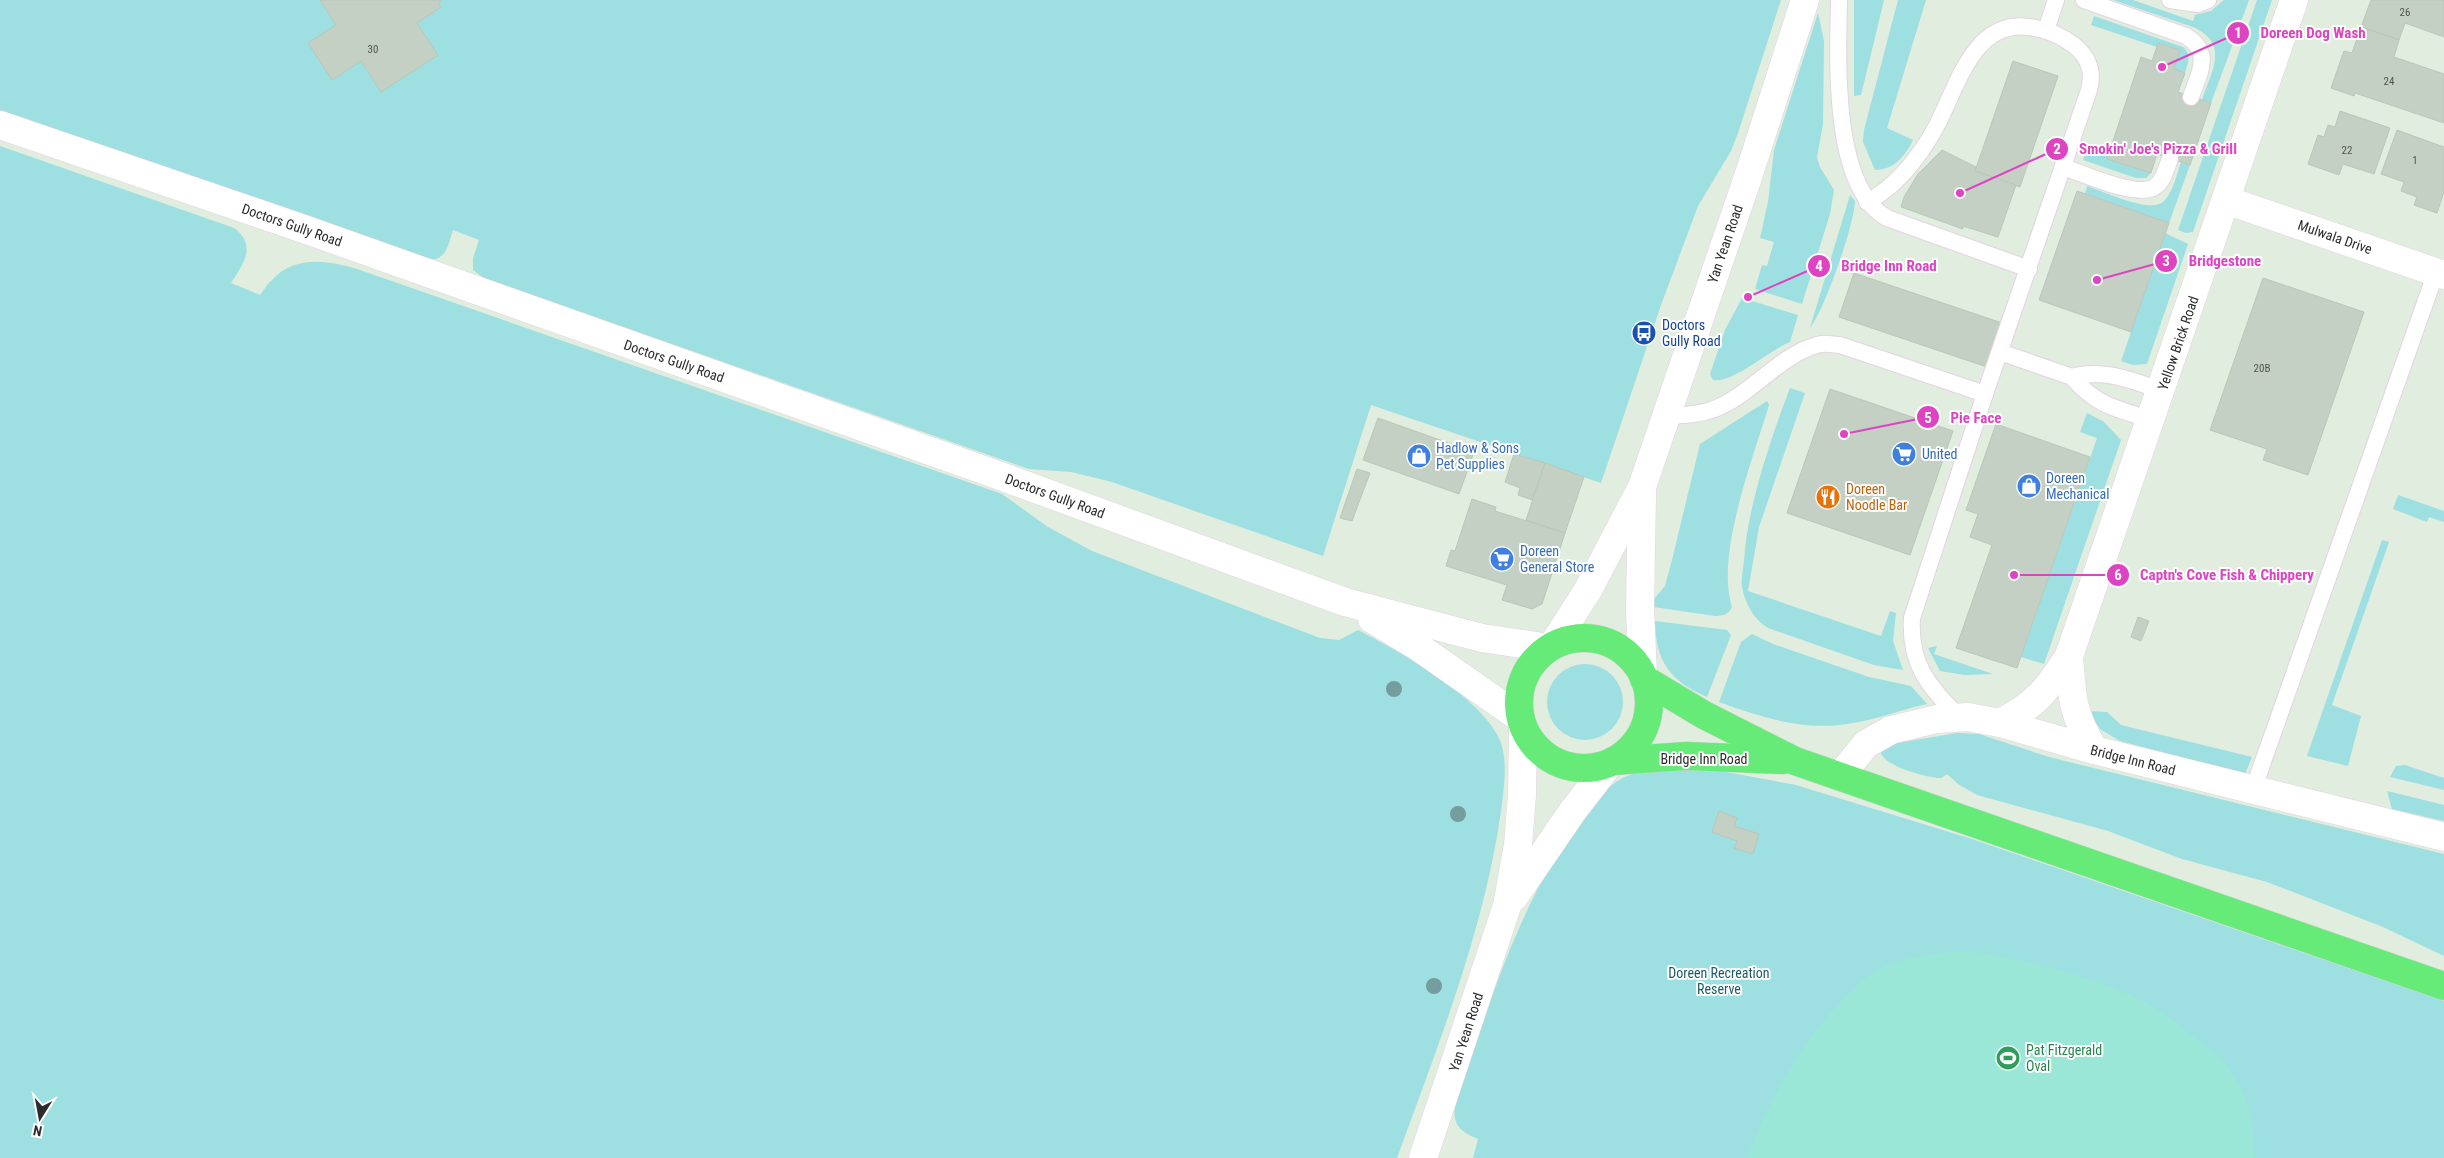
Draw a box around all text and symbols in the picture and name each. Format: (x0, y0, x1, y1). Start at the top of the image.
house number: 26 (2400, 6, 2410, 19)
callout: Doreen Dog Wash (2225, 18, 2375, 48)
text: 1 (2234, 24, 2242, 42)
text: Doreen Dog Wash (2260, 24, 2366, 42)
house number: 30 (368, 43, 378, 56)
house number: 24 (2384, 75, 2395, 88)
callout: Smokin' Joe's Pizza & Grill (2044, 134, 2247, 164)
text: 2 (2053, 140, 2061, 158)
text: Smokin' Joe's Pizza & Grill (2079, 140, 2237, 158)
house number: 22 (2342, 144, 2352, 157)
house number: 1 (2412, 154, 2418, 167)
street label: Doctors Gully Road (240, 200, 344, 250)
street label: Yan Yean Road (1704, 203, 1746, 285)
street label: Mulwala Drive (2296, 217, 2375, 257)
callout: Bridgestone (2154, 246, 2271, 276)
callout: Bridge Inn Road (1807, 251, 1947, 281)
text: 3 (2162, 252, 2170, 270)
text: Bridgestone (2189, 252, 2261, 270)
text: 4 (1815, 257, 1823, 275)
text: Bridge Inn Road (1841, 257, 1937, 275)
street label: Yellow Brick Road (2154, 294, 2202, 392)
place label: Doctors Gully Road (1662, 317, 1721, 349)
bus stop icon: Doctors Gully Road (1631, 320, 1657, 346)
street label: Doctors Gully Road (622, 336, 726, 386)
house number: 20B (2254, 362, 2270, 375)
callout: Pie Face (1916, 402, 2012, 432)
text: 5 (1924, 409, 1932, 427)
text: Pie Face (1951, 409, 2001, 427)
place label: Hadlow & Sons Pet Supplies (1436, 440, 1519, 472)
supermarket icon: United (1891, 441, 1917, 467)
shop icon: Hadlow & Sons Pet Supplies (1406, 443, 1432, 469)
place label: United (1922, 446, 1958, 462)
place label: Doreen Mechanical (2046, 470, 2109, 502)
street label: Doctors Gully Road (1003, 471, 1107, 521)
shop icon: Doreen Mechanical (2016, 473, 2042, 499)
place label: Doreen Noodle Bar (1846, 481, 1907, 513)
restaurant icon: Doreen Noodle Bar (1815, 484, 1841, 510)
place label: Doreen General Store (1520, 543, 1595, 575)
supermarket icon: Doreen General Store (1489, 546, 1515, 572)
callout: Captn's Cove Fish & Chippery (2105, 560, 2324, 590)
text: 6 (2114, 566, 2122, 584)
text: Captn's Cove Fish & Chippery (2140, 566, 2314, 584)
street label: Bridge Inn Road (2089, 742, 2177, 778)
street label: Bridge Inn Road (1660, 751, 1748, 767)
park label: Doreen Recreation Reserve (1668, 965, 1770, 997)
street label: Yan Yean Road (1446, 991, 1486, 1073)
place label: Pat Fitzgerald Oval (2026, 1042, 2102, 1074)
sports icon: Pat Fitzgerald Oval (1995, 1045, 2021, 1071)
north arrow (15, 1093, 65, 1143)
text: N (32, 1122, 43, 1139)

